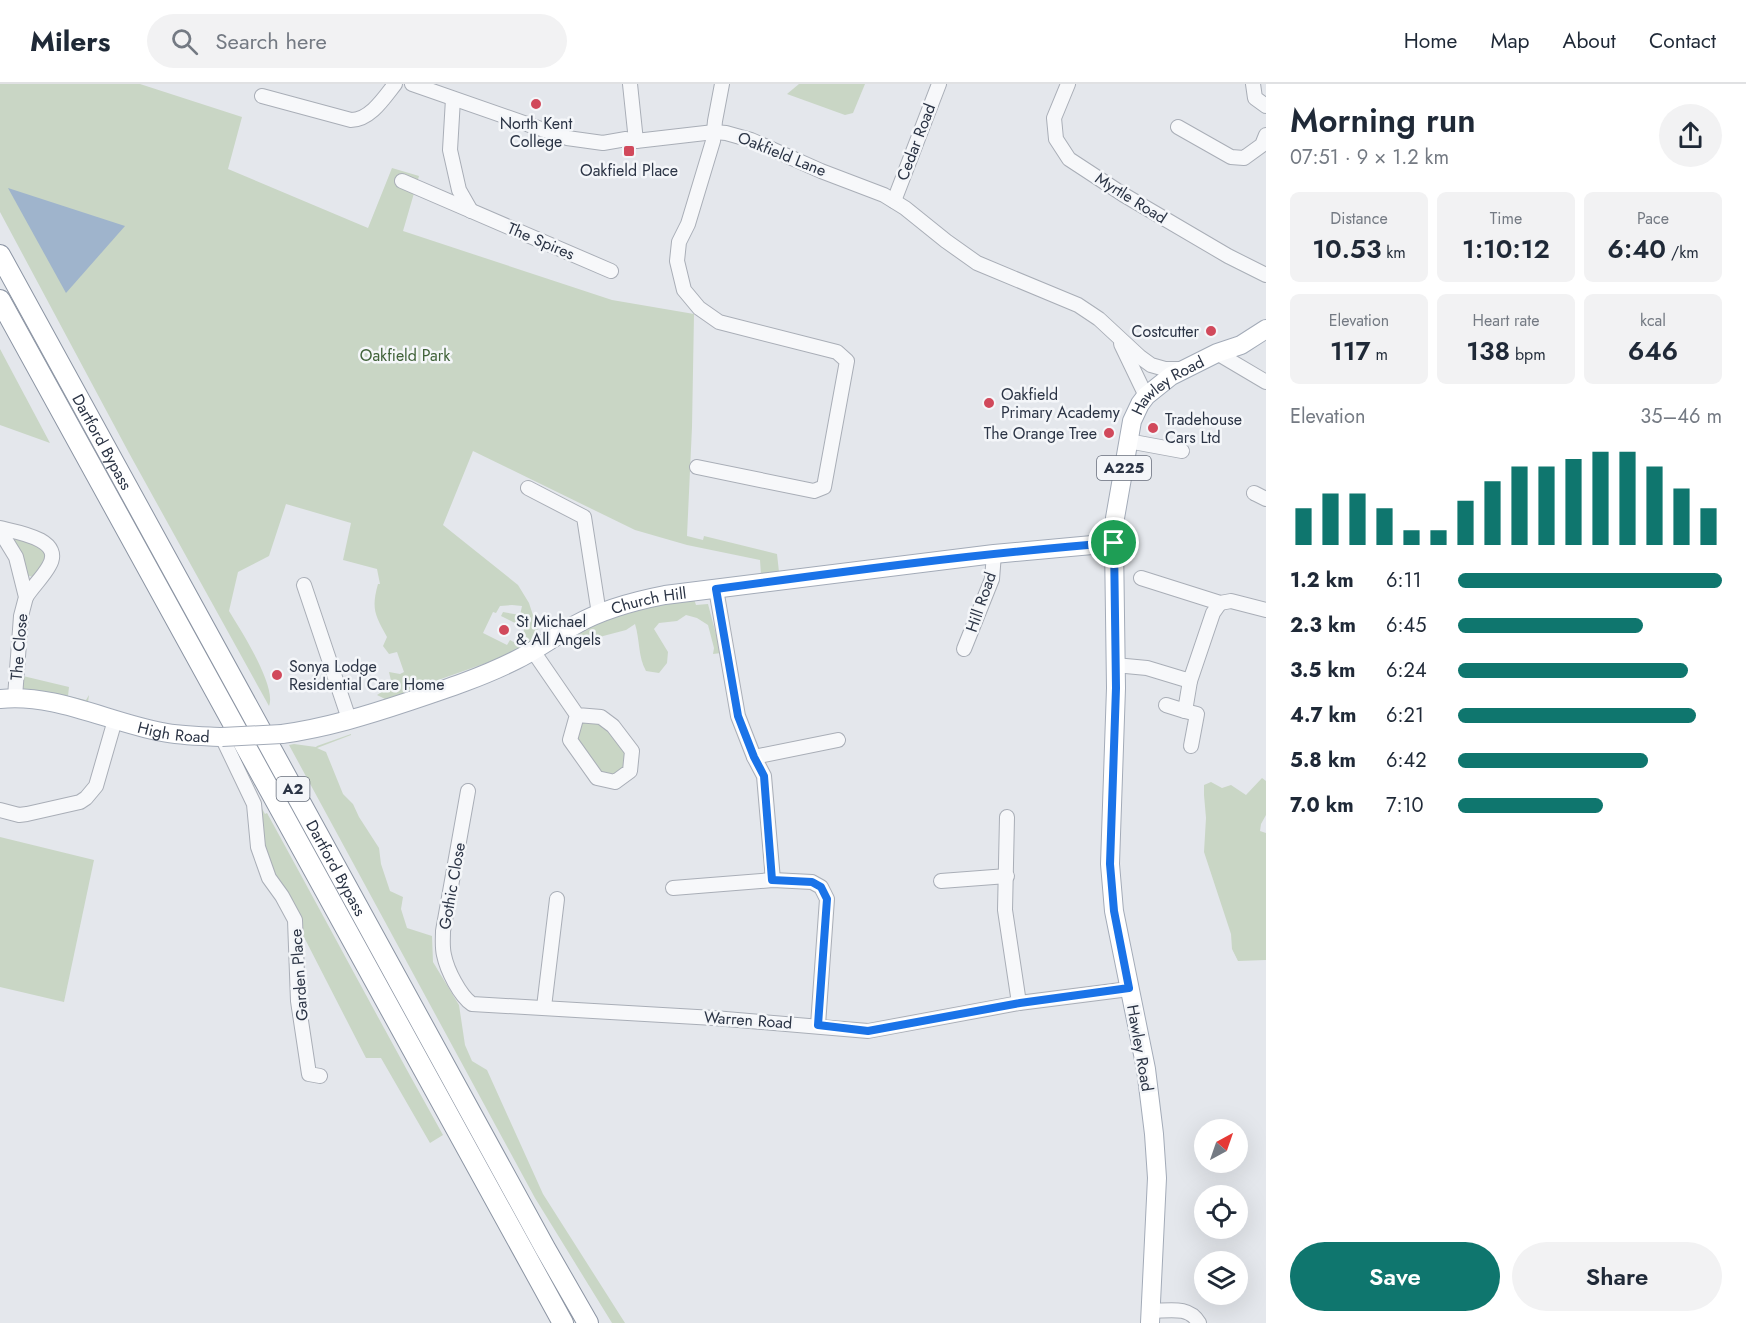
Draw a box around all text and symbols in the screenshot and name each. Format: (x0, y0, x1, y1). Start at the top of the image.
search box (147, 14, 567, 68)
text: Milers (30, 21, 111, 62)
icon: search (168, 25, 201, 58)
text: Search here (216, 25, 327, 57)
text: Home (1404, 26, 1457, 56)
text: Map (1490, 26, 1530, 56)
text: About (1563, 26, 1616, 56)
text: Contact (1649, 26, 1716, 56)
marker: North Kent College (529, 97, 543, 111)
text: Morning run (1290, 97, 1476, 144)
street label: Cedar Road (891, 100, 941, 184)
button: share (1659, 104, 1722, 167)
place label: North Kent College (500, 112, 573, 153)
street label: Oakfield Lane (734, 126, 830, 182)
text: 07:51 · 9 × 1.2 km (1290, 143, 1449, 172)
marker: Oakfield Place (622, 144, 636, 158)
place label: Oakfield Place (580, 159, 678, 182)
street label: Myrtle Road (1091, 167, 1171, 229)
text: Distance (1330, 207, 1388, 230)
text: Time (1490, 207, 1522, 230)
text: Pace (1637, 207, 1669, 230)
street label: The Spires (504, 217, 578, 265)
text: 10.53 (1312, 230, 1382, 268)
text: 1:10:12 (1462, 230, 1550, 268)
text: 6:40 (1607, 230, 1666, 268)
text: km (1382, 241, 1406, 264)
text: /km (1666, 241, 1699, 264)
text: Elevation (1329, 309, 1389, 332)
text: Heart rate (1473, 309, 1539, 332)
text: kcal (1640, 309, 1666, 332)
place label: Costcutter (1132, 320, 1199, 343)
marker: Costcutter (1204, 324, 1218, 338)
text: 117 (1330, 332, 1371, 370)
text: 138 (1466, 332, 1510, 370)
text: 646 (1628, 332, 1678, 370)
text: m (1371, 343, 1388, 366)
text: bpm (1510, 343, 1546, 366)
park label: Oakfield Park (360, 344, 451, 367)
street label: Hawley Road (1125, 350, 1208, 418)
place label: Oakfield Primary Academy (1001, 383, 1121, 424)
street label: Dartford Bypass (67, 390, 138, 494)
marker: Oakfield Primary Academy (982, 396, 996, 410)
text: Elevation (1290, 402, 1365, 431)
text: 35–46 m (1640, 402, 1722, 431)
place label: Tradehouse Cars Ltd (1165, 408, 1242, 449)
marker: Tradehouse Cars Ltd (1146, 421, 1160, 435)
place label: The Orange Tree (984, 422, 1097, 445)
marker: The Orange Tree (1102, 426, 1116, 440)
road number: A225 (1097, 456, 1151, 480)
pin (1088, 517, 1139, 568)
icon: arrive (1097, 526, 1130, 559)
text: 1.2 km (1290, 566, 1354, 595)
text: 6:11 (1386, 566, 1422, 595)
street label: Hill Road (960, 569, 1002, 635)
street label: Church Hill (608, 581, 688, 620)
place label: St Michael & All Angels (516, 610, 601, 651)
text: 2.3 km (1290, 611, 1356, 640)
text: 6:45 (1386, 611, 1426, 640)
street label: The Close (5, 613, 33, 681)
marker: St Michael & All Angels (497, 623, 511, 637)
place label: Sonya Lodge Residential Care Home (289, 655, 445, 696)
text: 3.5 km (1290, 656, 1355, 685)
text: 6:24 (1386, 656, 1427, 685)
marker: Sonya Lodge Residential Care Home (270, 668, 284, 682)
text: 4.7 km (1290, 701, 1356, 730)
text: 6:21 (1386, 701, 1424, 730)
street label: High Road (135, 715, 210, 748)
text: 5.8 km (1290, 746, 1356, 775)
text: 6:42 (1386, 746, 1427, 775)
road number: A2 (276, 777, 310, 801)
text: 7.0 km (1290, 791, 1354, 820)
text: 7:10 (1386, 791, 1424, 820)
street label: Dartford Bypass (301, 816, 372, 920)
street label: Gothic Close (433, 841, 471, 931)
street label: Garden Place (284, 928, 314, 1022)
street label: Hawley Road (1121, 1003, 1159, 1093)
street label: Warren Road (703, 1005, 793, 1035)
north arrow (1194, 1119, 1248, 1173)
map controls (1194, 1119, 1248, 1305)
button: locate (1194, 1185, 1248, 1239)
button: Save (1290, 1242, 1500, 1311)
button: Share (1512, 1242, 1722, 1311)
button: layers (1194, 1251, 1248, 1305)

